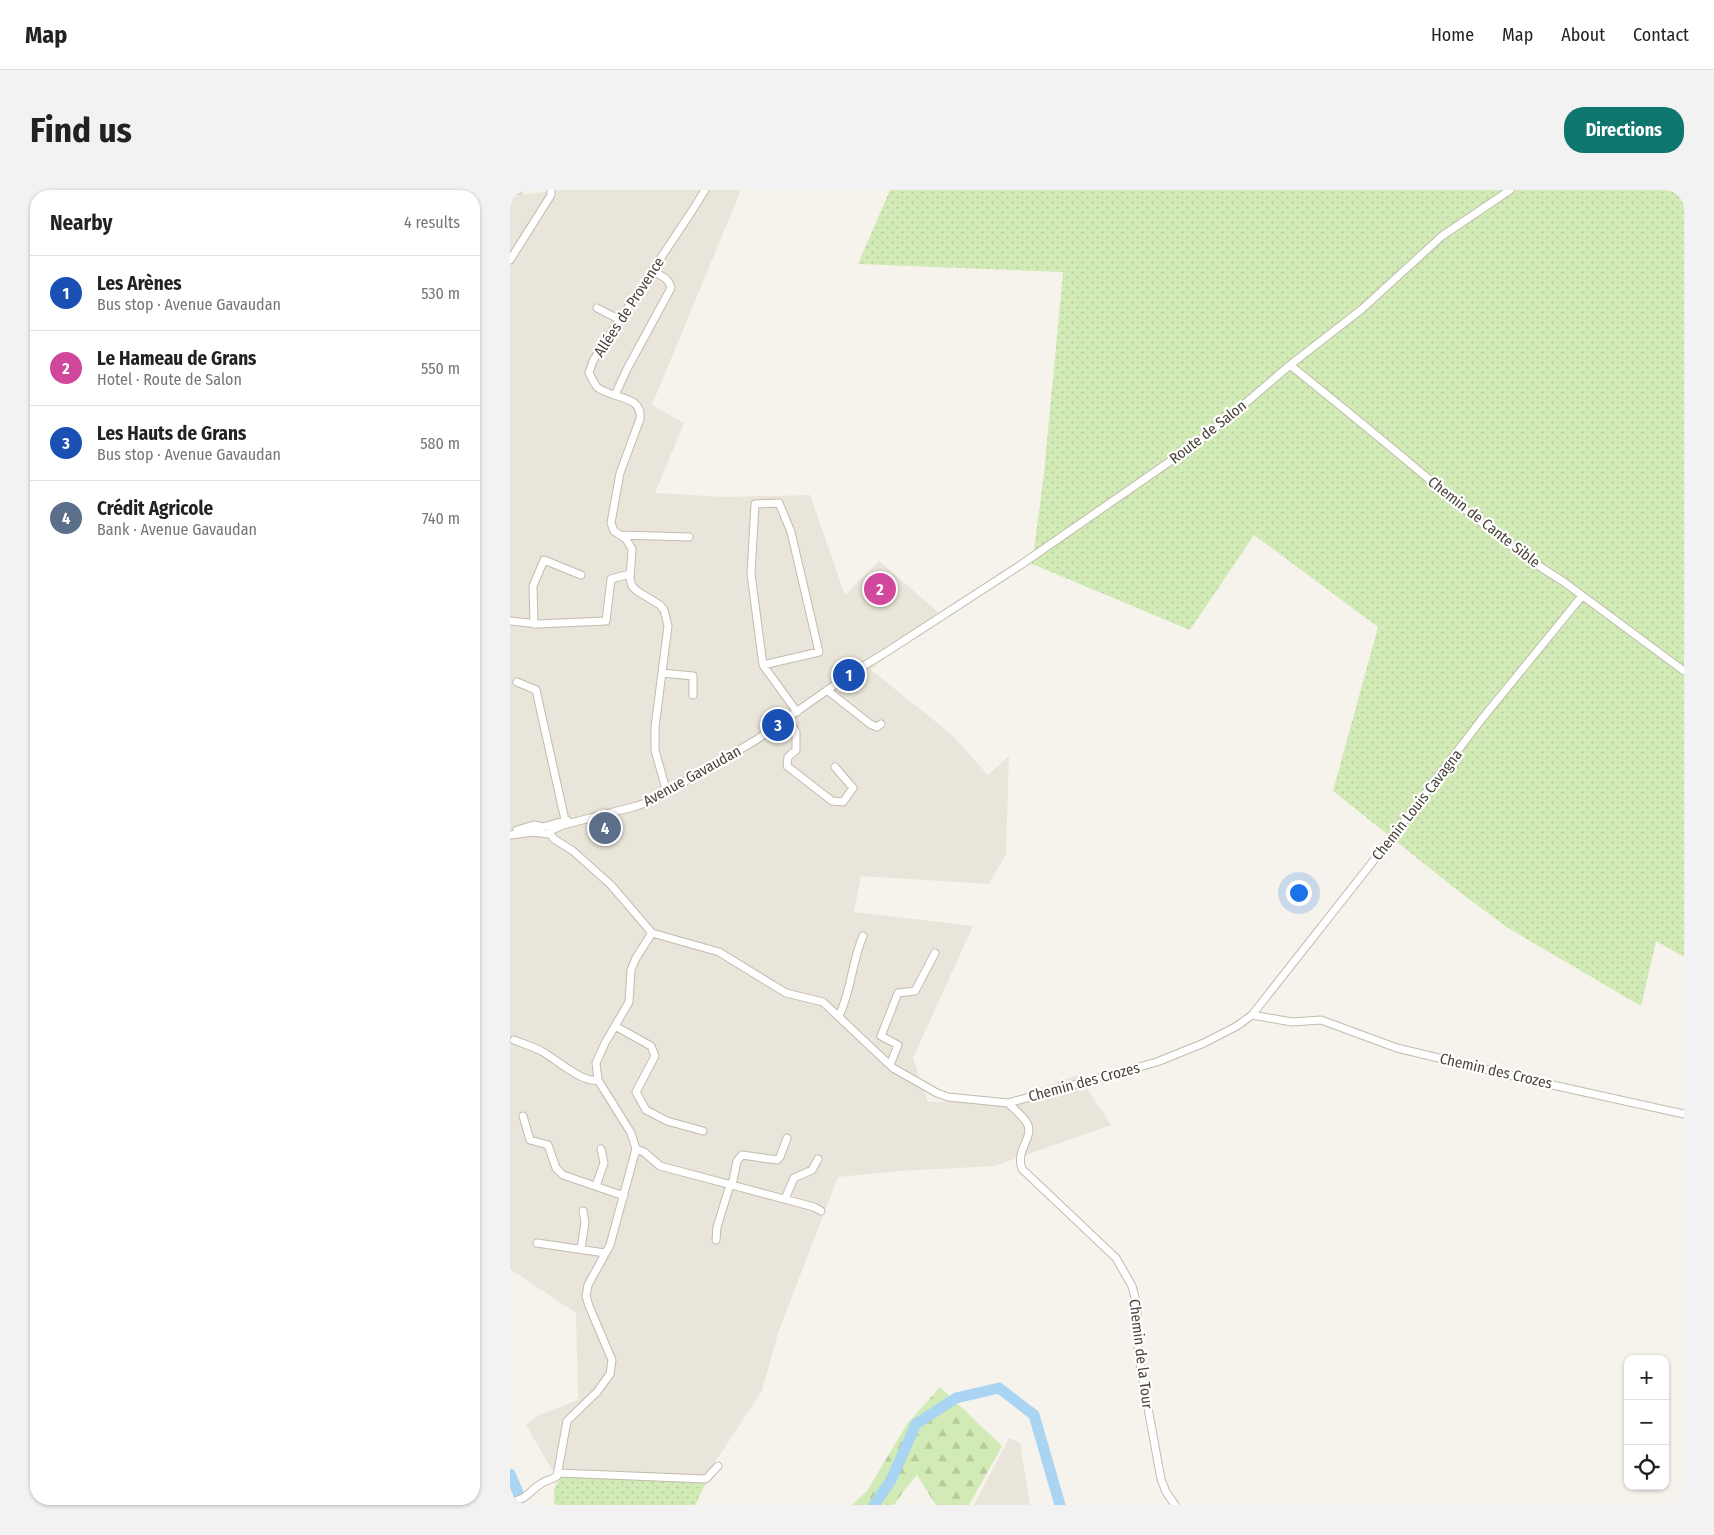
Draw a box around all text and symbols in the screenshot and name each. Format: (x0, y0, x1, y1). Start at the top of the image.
text: Map (25, 21, 67, 49)
text: Home (1431, 24, 1474, 46)
text: Map (1502, 24, 1533, 46)
text: About (1561, 24, 1605, 46)
text: Contact (1633, 24, 1689, 46)
button: Directions (1564, 107, 1684, 153)
text: Find us (30, 109, 132, 151)
text: Nearby (50, 210, 112, 236)
text: 4 results (404, 213, 460, 232)
street label: Allées de Provence (590, 254, 668, 360)
text: Les Arènes (97, 272, 182, 295)
text: 1 (63, 284, 69, 303)
text: 530 m (421, 284, 460, 303)
text: Bus stop · Avenue Gavaudan (97, 295, 281, 314)
text: Le Hameau de Grans (97, 347, 256, 370)
text: 2 (62, 359, 70, 378)
text: 550 m (421, 359, 460, 378)
text: Hotel · Route de Salon (97, 370, 242, 389)
street label: Route de Salon (1166, 396, 1250, 468)
text: Les Hauts de Grans (97, 422, 246, 445)
text: 3 (62, 434, 70, 453)
text: 580 m (420, 434, 460, 453)
text: Bus stop · Avenue Gavaudan (97, 445, 281, 464)
street label: Chemin de Cante Sible (1424, 473, 1544, 571)
text: Crédit Agricole (97, 497, 213, 520)
text: 4 (62, 509, 70, 528)
text: 740 m (422, 509, 460, 528)
text: Bank · Avenue Gavaudan (97, 520, 257, 539)
pin: 2 (864, 570, 896, 608)
pin: 1 (833, 656, 865, 694)
pin: 3 (762, 706, 794, 744)
street label: Avenue Gavaudan (640, 742, 744, 810)
street label: Chemin Louis Cavagna (1368, 746, 1466, 864)
pin: 4 (589, 809, 621, 847)
your location (1286, 880, 1312, 906)
street label: Chemin des Crozes (1438, 1049, 1554, 1093)
street label: Chemin des Crozes (1026, 1058, 1142, 1106)
street label: Chemin de la Tour (1125, 1298, 1157, 1411)
map controls (1624, 1355, 1669, 1490)
button: + (1624, 1355, 1669, 1400)
button: − (1624, 1400, 1669, 1445)
button: locate (1624, 1445, 1669, 1490)

